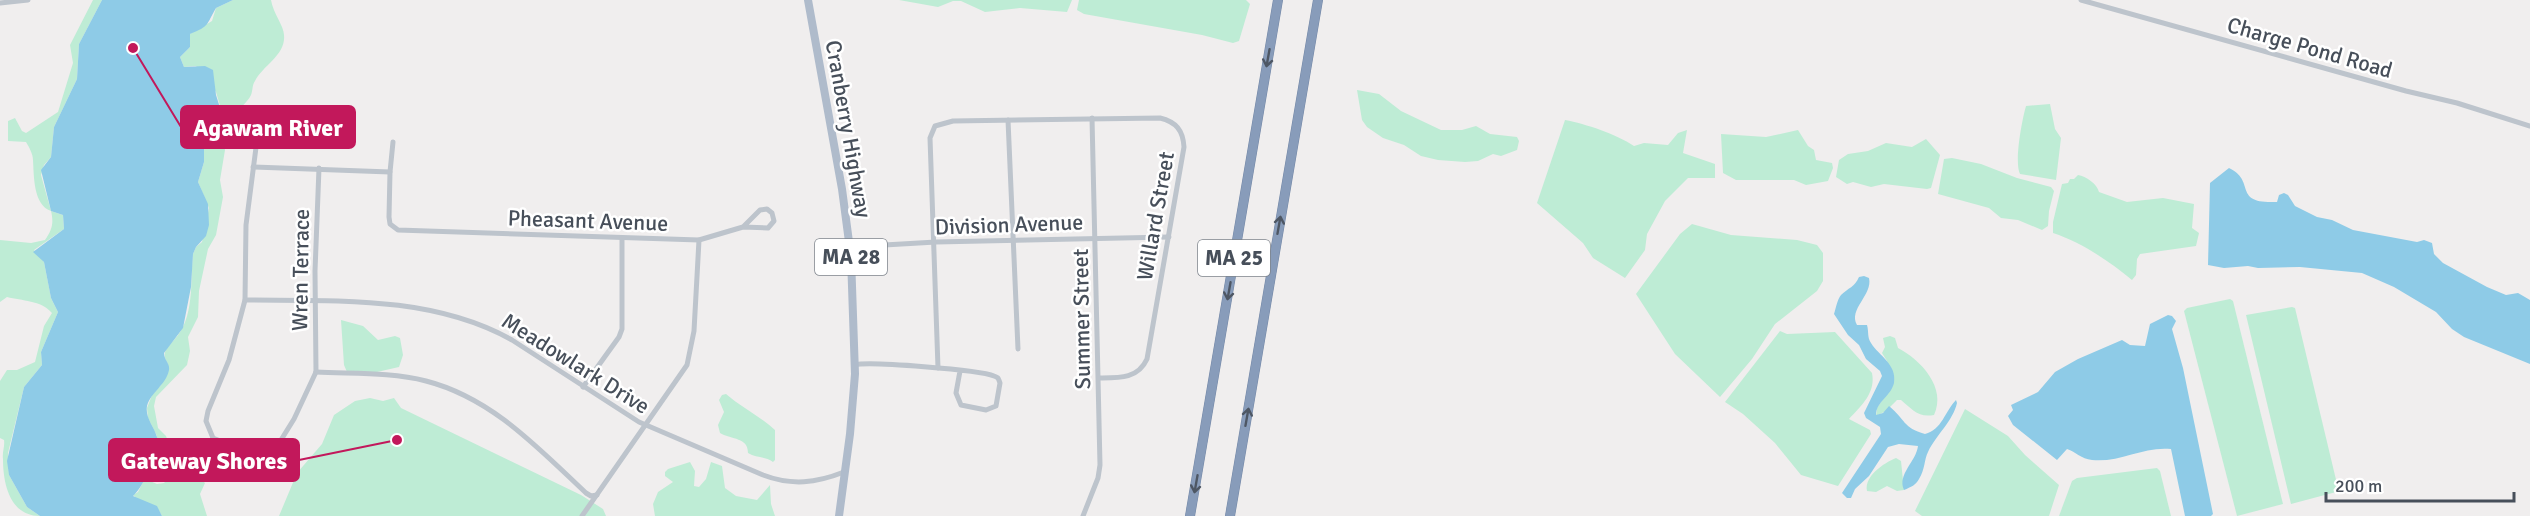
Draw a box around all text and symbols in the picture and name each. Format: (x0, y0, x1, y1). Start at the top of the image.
street label: Charge Pond Road (2224, 11, 2396, 84)
street label: Cranberry Highway (820, 38, 878, 221)
one-way arrow (1262, 47, 1273, 67)
callout: Agawam River (181, 106, 355, 148)
text: Agawam River (193, 113, 343, 143)
street label: Willard Street (1131, 149, 1180, 283)
street label: Pheasant Avenue (507, 204, 669, 237)
street label: Division Avenue (934, 208, 1084, 241)
street label: Wren Terrace (286, 209, 315, 331)
one-way arrow (1274, 215, 1285, 235)
road number: MA 28 (815, 239, 887, 275)
road number: MA 25 (1198, 240, 1270, 276)
street label: Summer Street (1067, 248, 1096, 390)
one-way arrow (1223, 281, 1234, 301)
street label: Meadowlark Drive (497, 307, 655, 420)
one-way arrow (1242, 408, 1253, 427)
callout: Gateway Shores (109, 439, 299, 481)
text: Gateway Shores (121, 446, 288, 476)
scale bar (2326, 465, 2514, 503)
one-way arrow (1190, 473, 1201, 493)
text: 200 m (2335, 475, 2382, 497)

